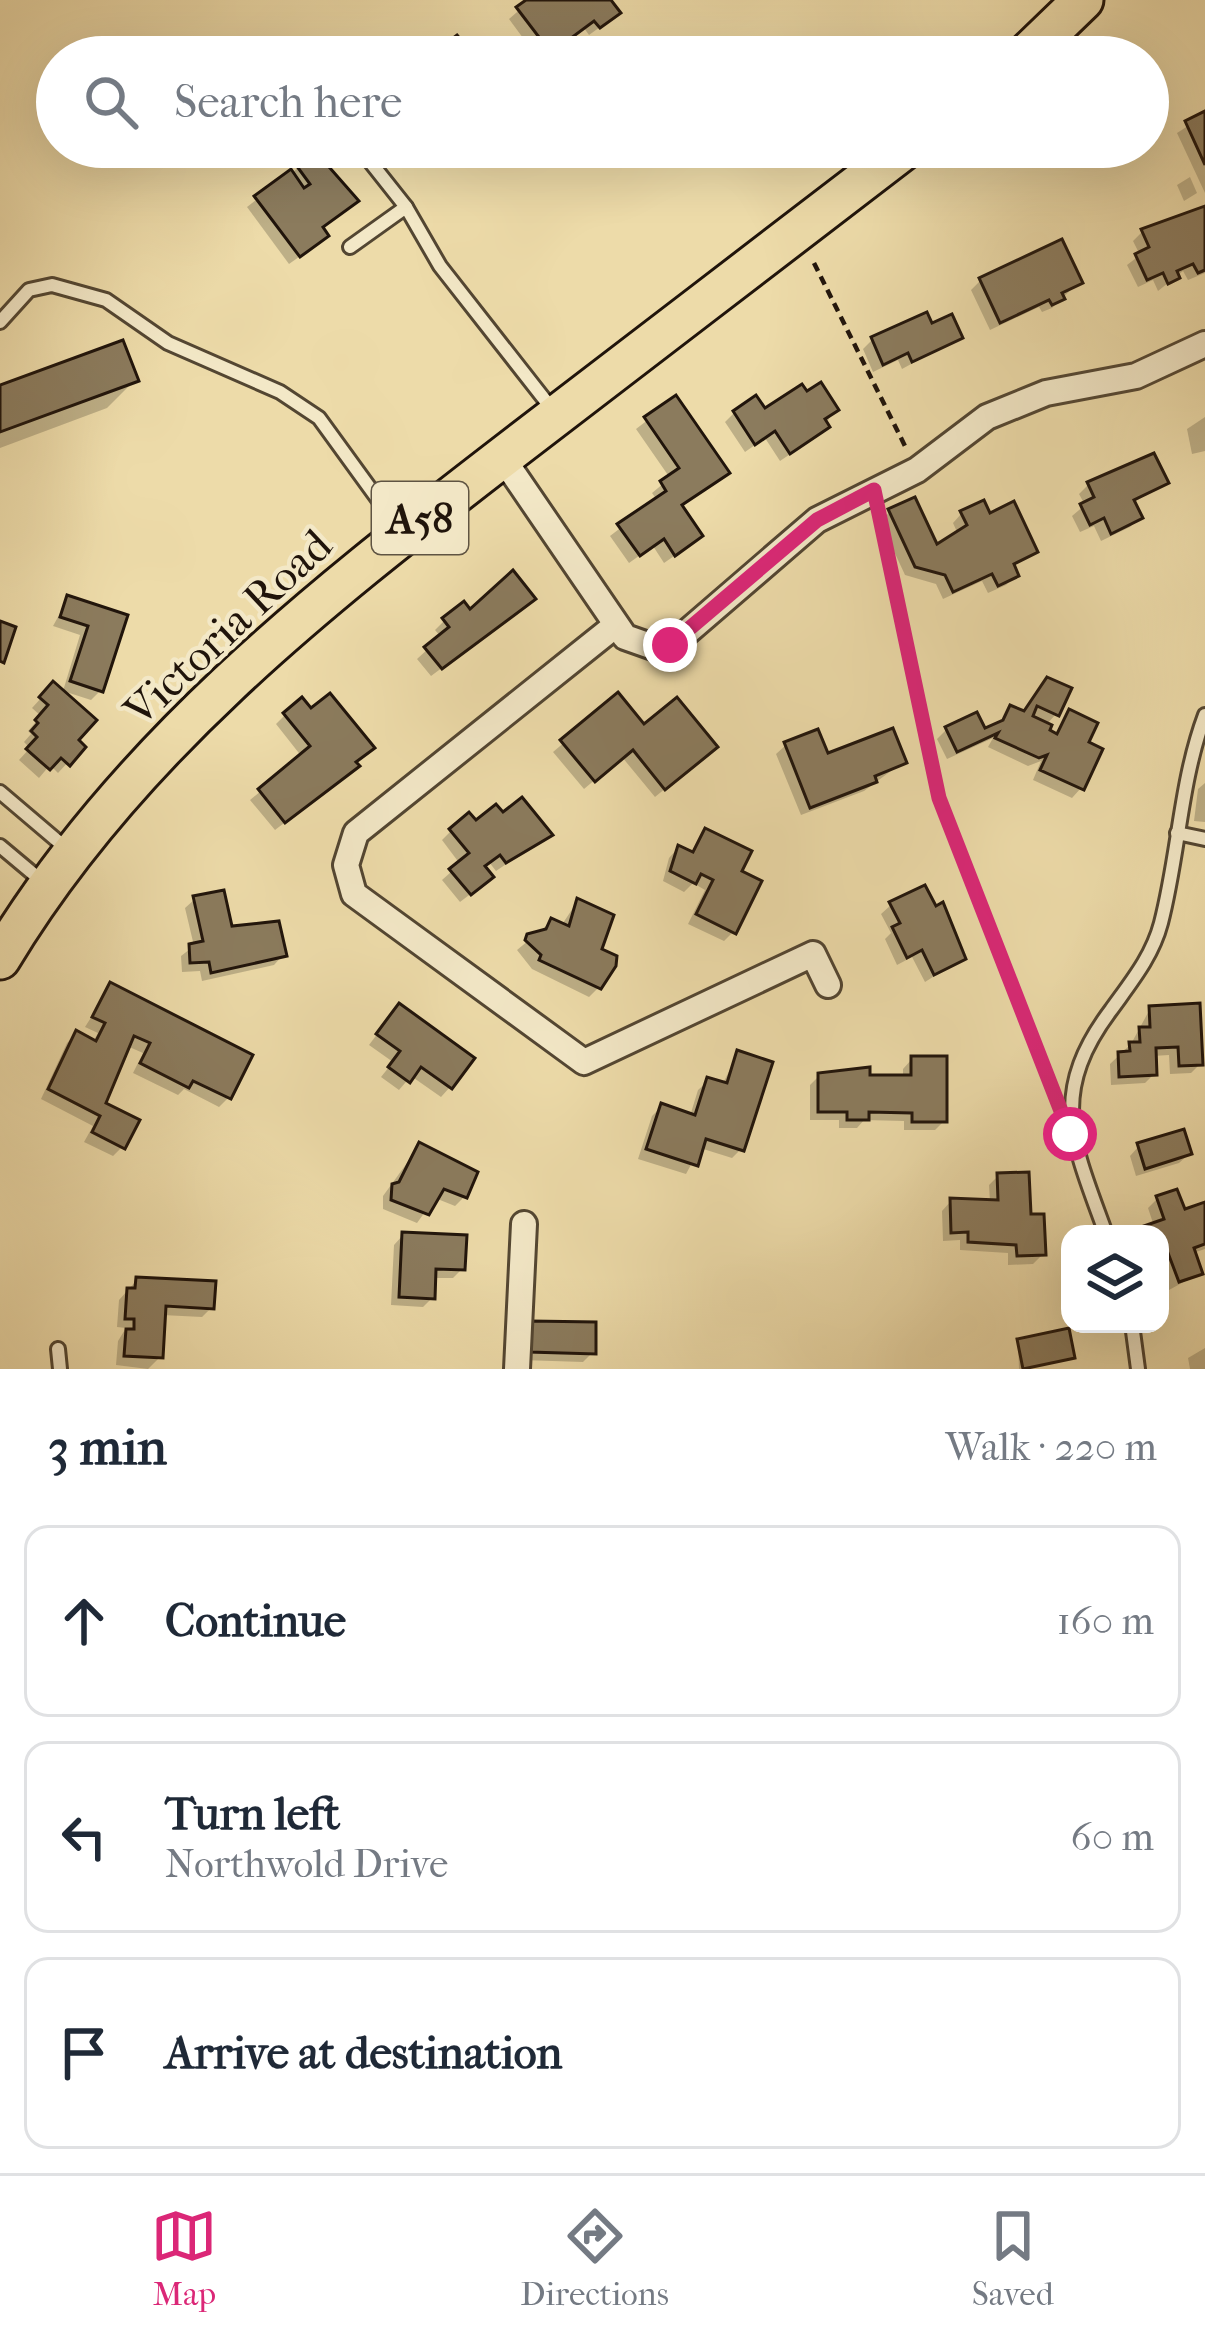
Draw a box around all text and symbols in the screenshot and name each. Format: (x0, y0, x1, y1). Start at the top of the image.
search box (36, 36, 1169, 168)
icon: search (78, 69, 144, 135)
text: Search here (174, 76, 402, 129)
road number: A58 (372, 482, 468, 554)
street label: Victoria Road (113, 518, 343, 738)
route end (643, 618, 697, 672)
route start (1043, 1107, 1097, 1161)
map controls (1061, 1225, 1169, 1333)
button: layers (1061, 1225, 1169, 1333)
text: 3 min (48, 1417, 167, 1477)
text: Walk · 220 m (945, 1424, 1157, 1470)
icon: ahead (51, 1588, 117, 1654)
text: Continue (165, 1595, 346, 1648)
text: 160 m (1057, 1598, 1154, 1644)
text: Turn left (165, 1788, 340, 1841)
icon: left (51, 1804, 117, 1870)
text: 60 m (1071, 1814, 1154, 1860)
text: Northwold Drive (165, 1841, 448, 1887)
icon: arrive (51, 2020, 117, 2086)
text: Arrive at destination (165, 2027, 562, 2080)
tab: Map (151, 2203, 217, 2314)
tab: Directions (520, 2203, 669, 2314)
tab: Saved (972, 2203, 1054, 2314)

